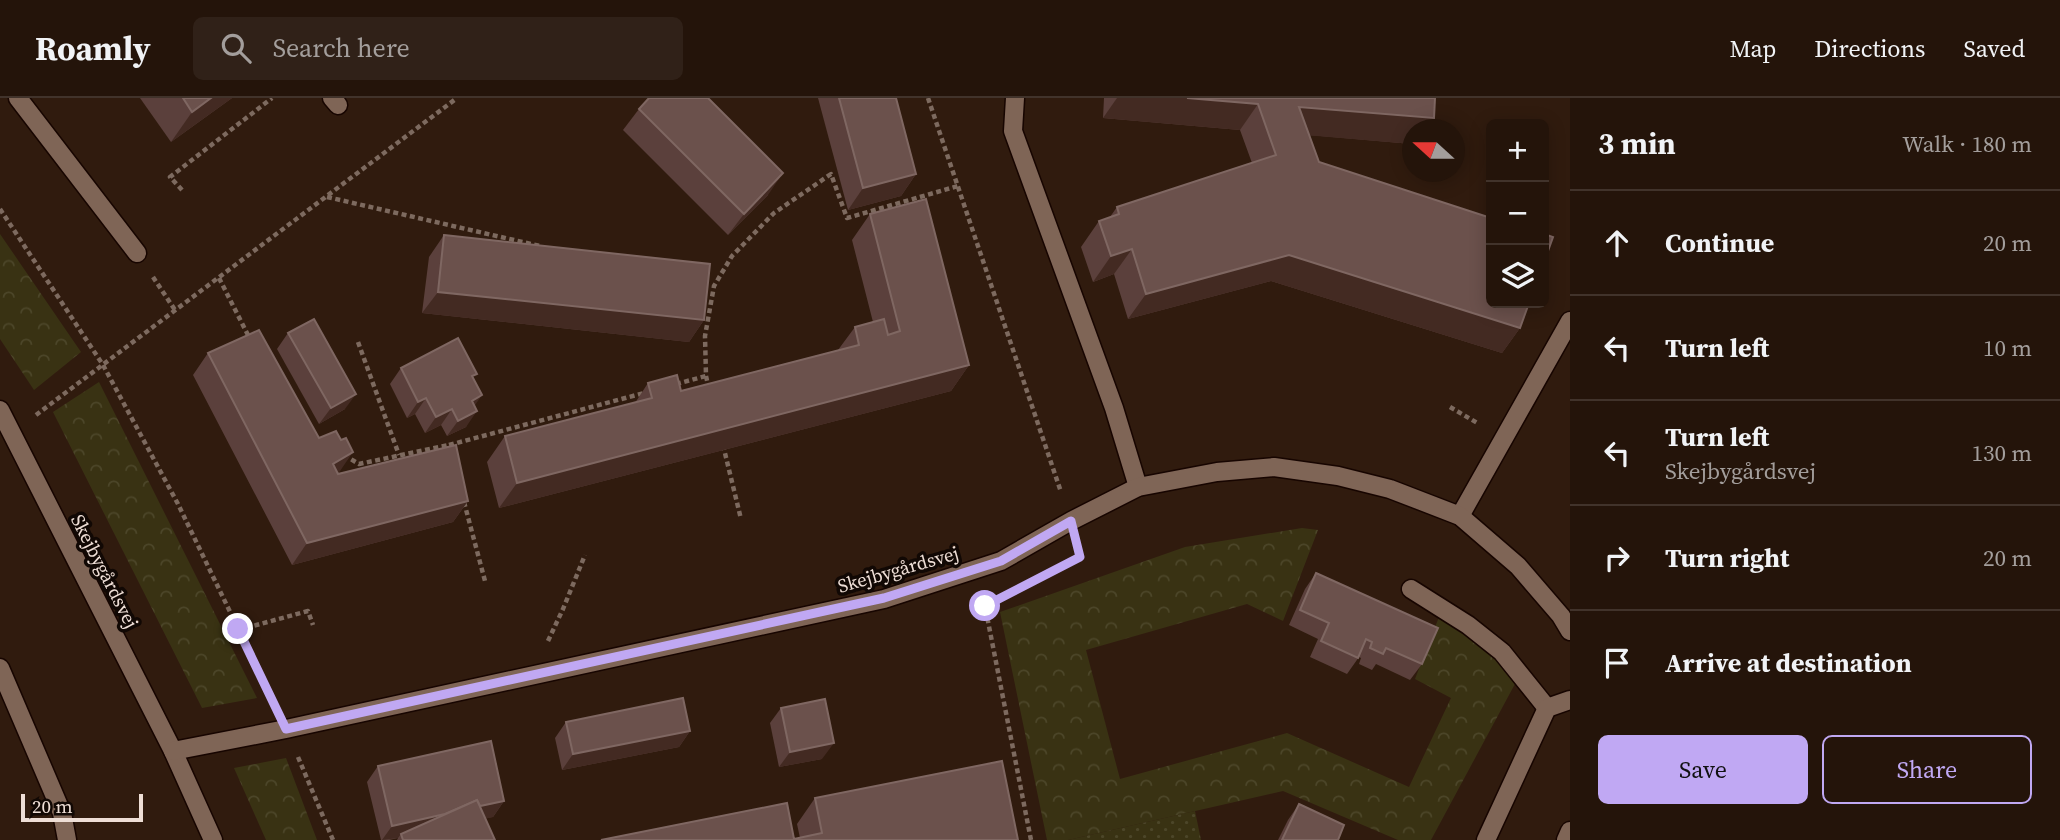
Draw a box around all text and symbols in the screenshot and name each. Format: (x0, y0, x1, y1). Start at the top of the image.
search box (193, 17, 683, 80)
text: Roamly (35, 26, 151, 71)
icon: search (217, 29, 255, 67)
text: Search here (273, 30, 410, 66)
text: Map (1729, 32, 1776, 65)
text: Directions (1814, 32, 1925, 65)
text: Saved (1963, 32, 2025, 65)
north arrow (1402, 119, 1465, 182)
map controls (1486, 119, 1549, 308)
button: + (1486, 119, 1549, 182)
text: 3 min (1598, 123, 1676, 164)
text: Walk · 180 m (1902, 128, 2032, 160)
button: − (1486, 182, 1549, 245)
icon: ahead (1598, 224, 1636, 262)
text: Continue (1665, 225, 1774, 261)
text: 20 m (1983, 227, 2032, 259)
button: layers (1486, 245, 1549, 308)
icon: left (1598, 329, 1636, 367)
text: Turn left (1665, 330, 1769, 366)
text: 10 m (1983, 332, 2032, 364)
text: Turn left (1665, 419, 1769, 455)
icon: left (1598, 434, 1636, 472)
text: 130 m (1971, 437, 2032, 469)
text: Skejbygårdsvej (1665, 455, 1816, 487)
street label: Skejbygårdsvej (65, 510, 145, 632)
street label: Skejbygårdsvej (834, 539, 962, 599)
icon: right (1598, 539, 1636, 577)
text: Turn right (1665, 540, 1789, 576)
text: 20 m (1983, 542, 2032, 574)
route start (969, 590, 1000, 621)
route end (222, 613, 253, 644)
icon: arrive (1598, 644, 1636, 682)
text: Arrive at destination (1665, 645, 1912, 681)
button: Save (1598, 735, 1808, 804)
button: Share (1822, 735, 2032, 804)
scale bar (21, 791, 144, 823)
text: 20 m (32, 793, 73, 819)

